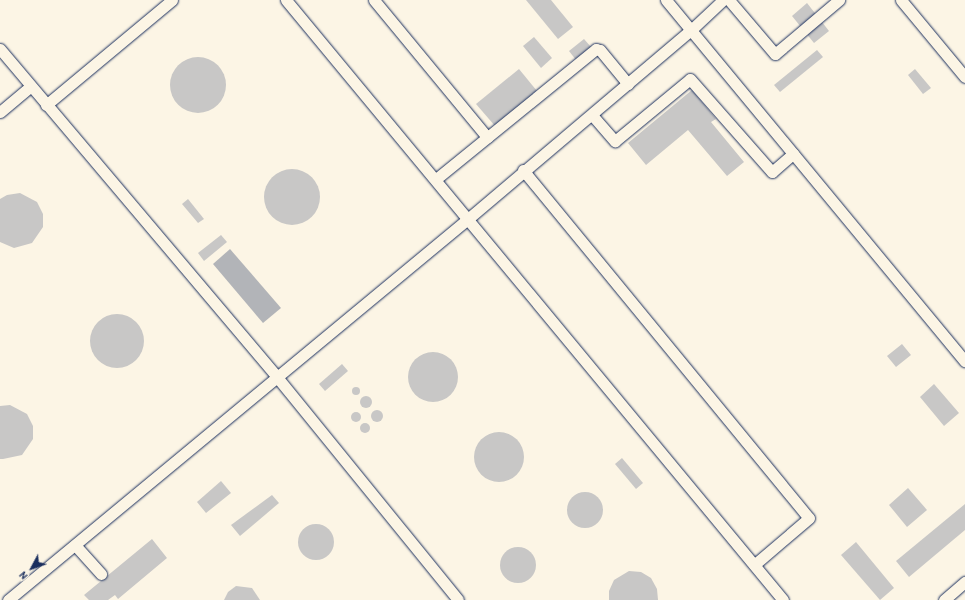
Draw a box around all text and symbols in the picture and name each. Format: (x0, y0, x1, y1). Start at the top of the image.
north arrow (12, 548, 52, 588)
text: N (16, 569, 30, 583)

